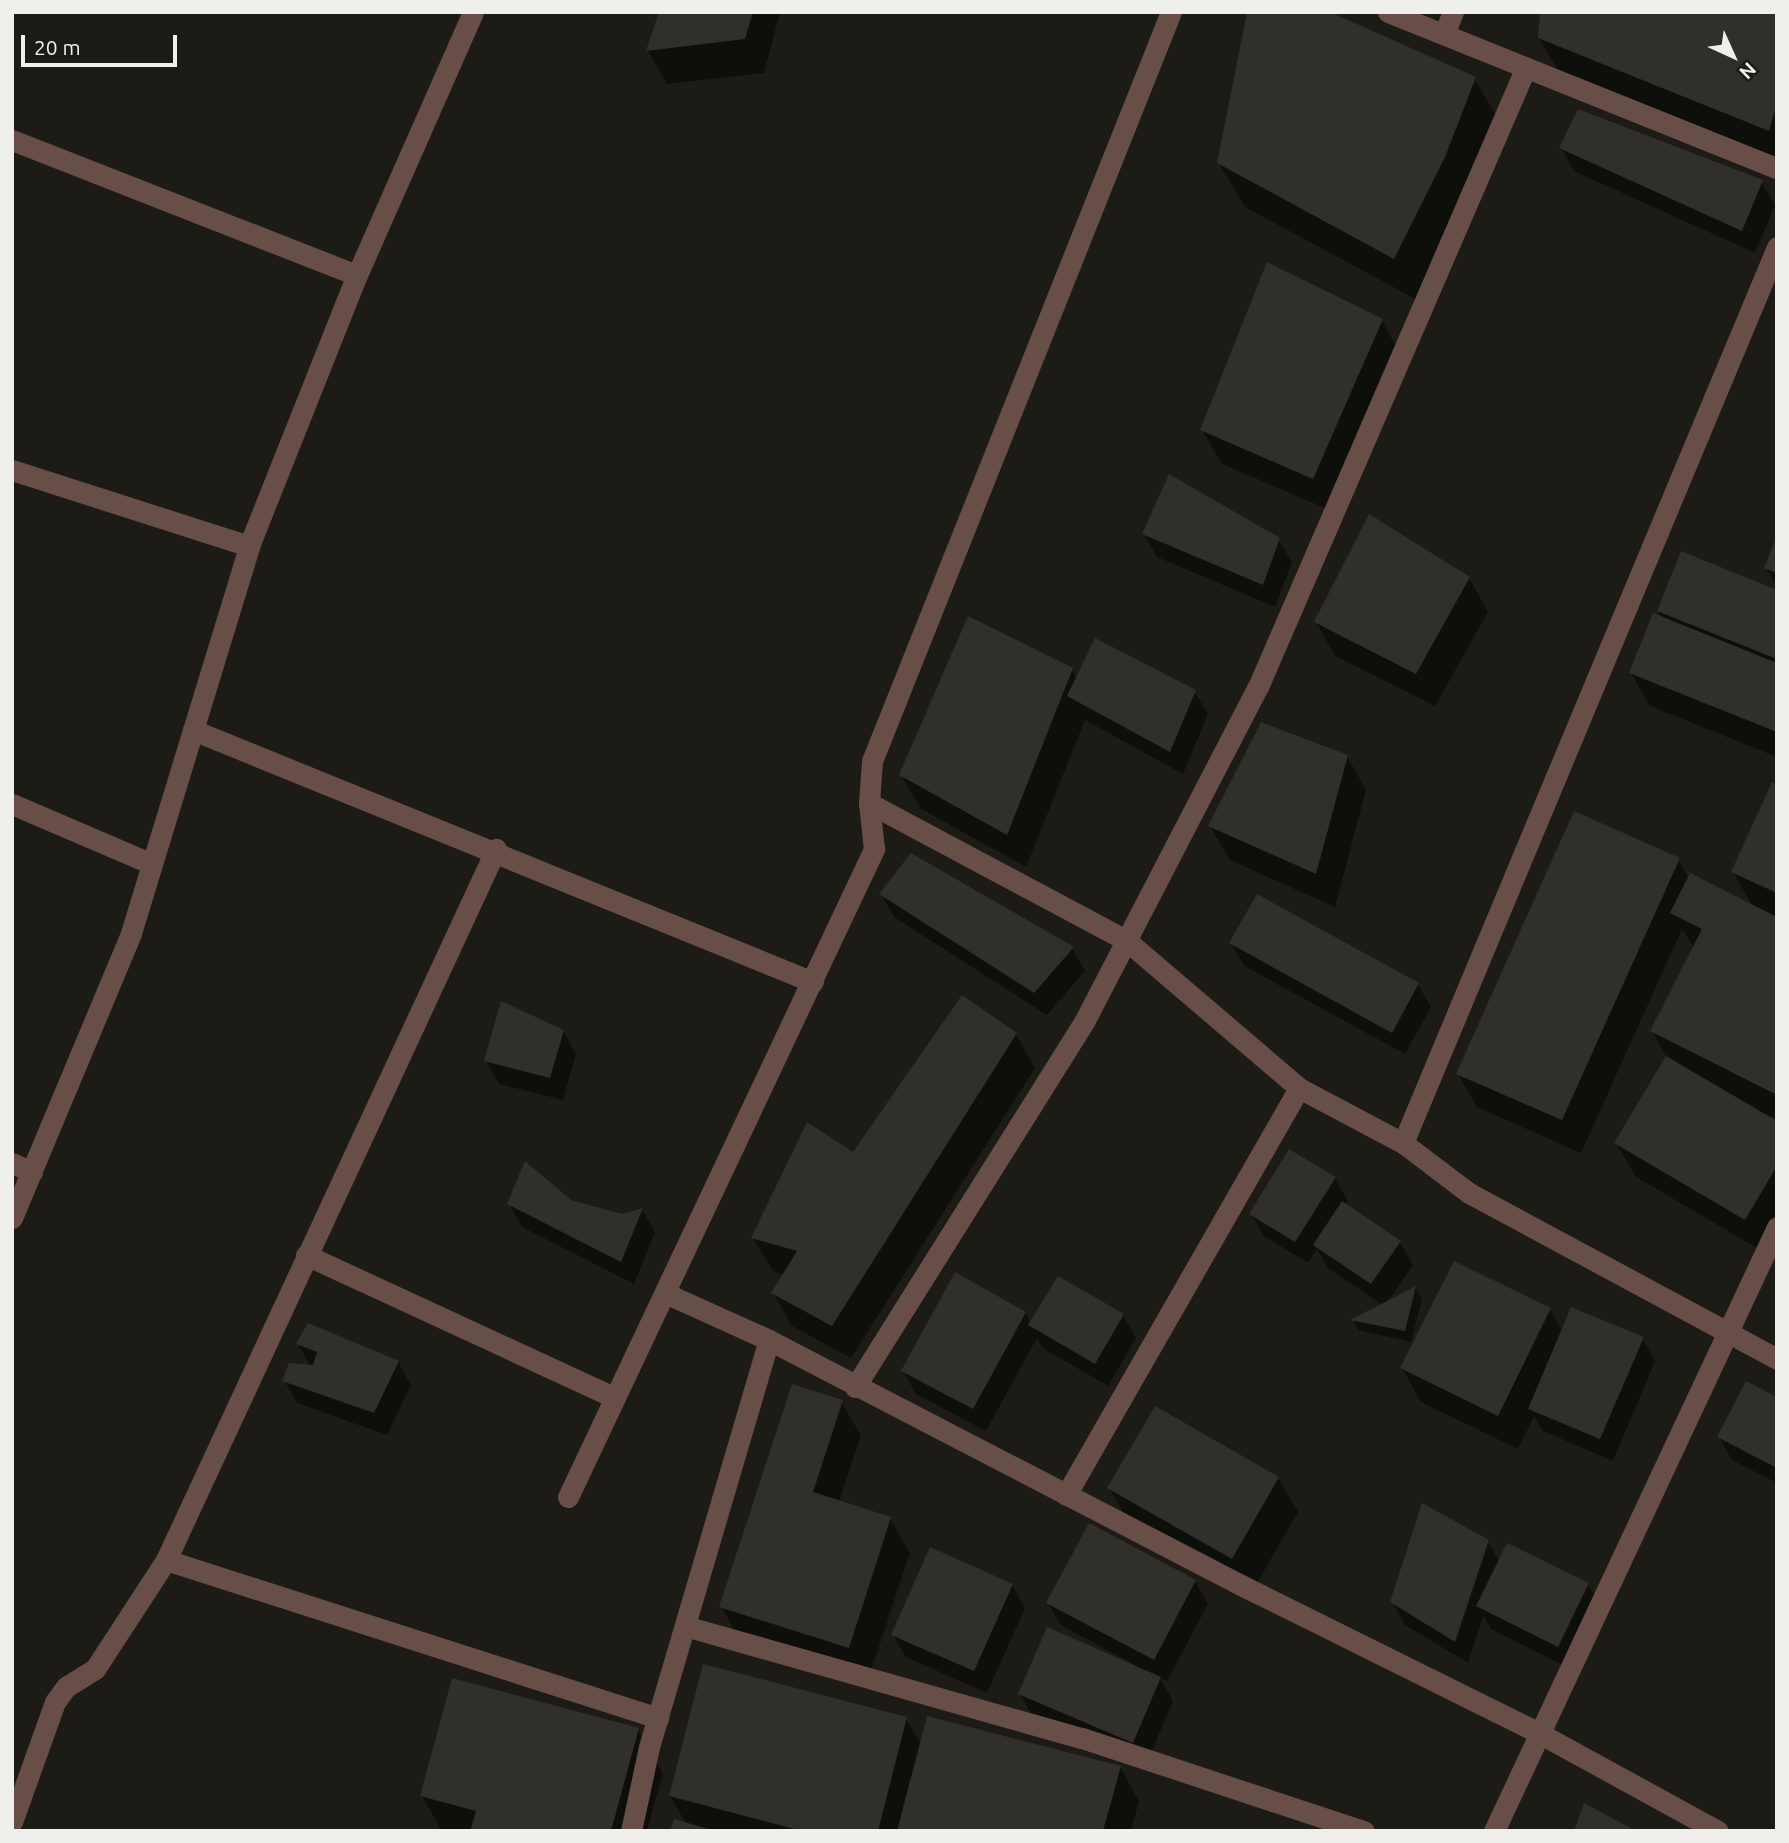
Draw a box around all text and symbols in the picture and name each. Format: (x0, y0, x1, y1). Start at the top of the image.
scale bar (24, 21, 180, 65)
north arrow (1698, 21, 1768, 91)
text: 20 m (34, 35, 81, 59)
text: N (1735, 58, 1761, 84)

